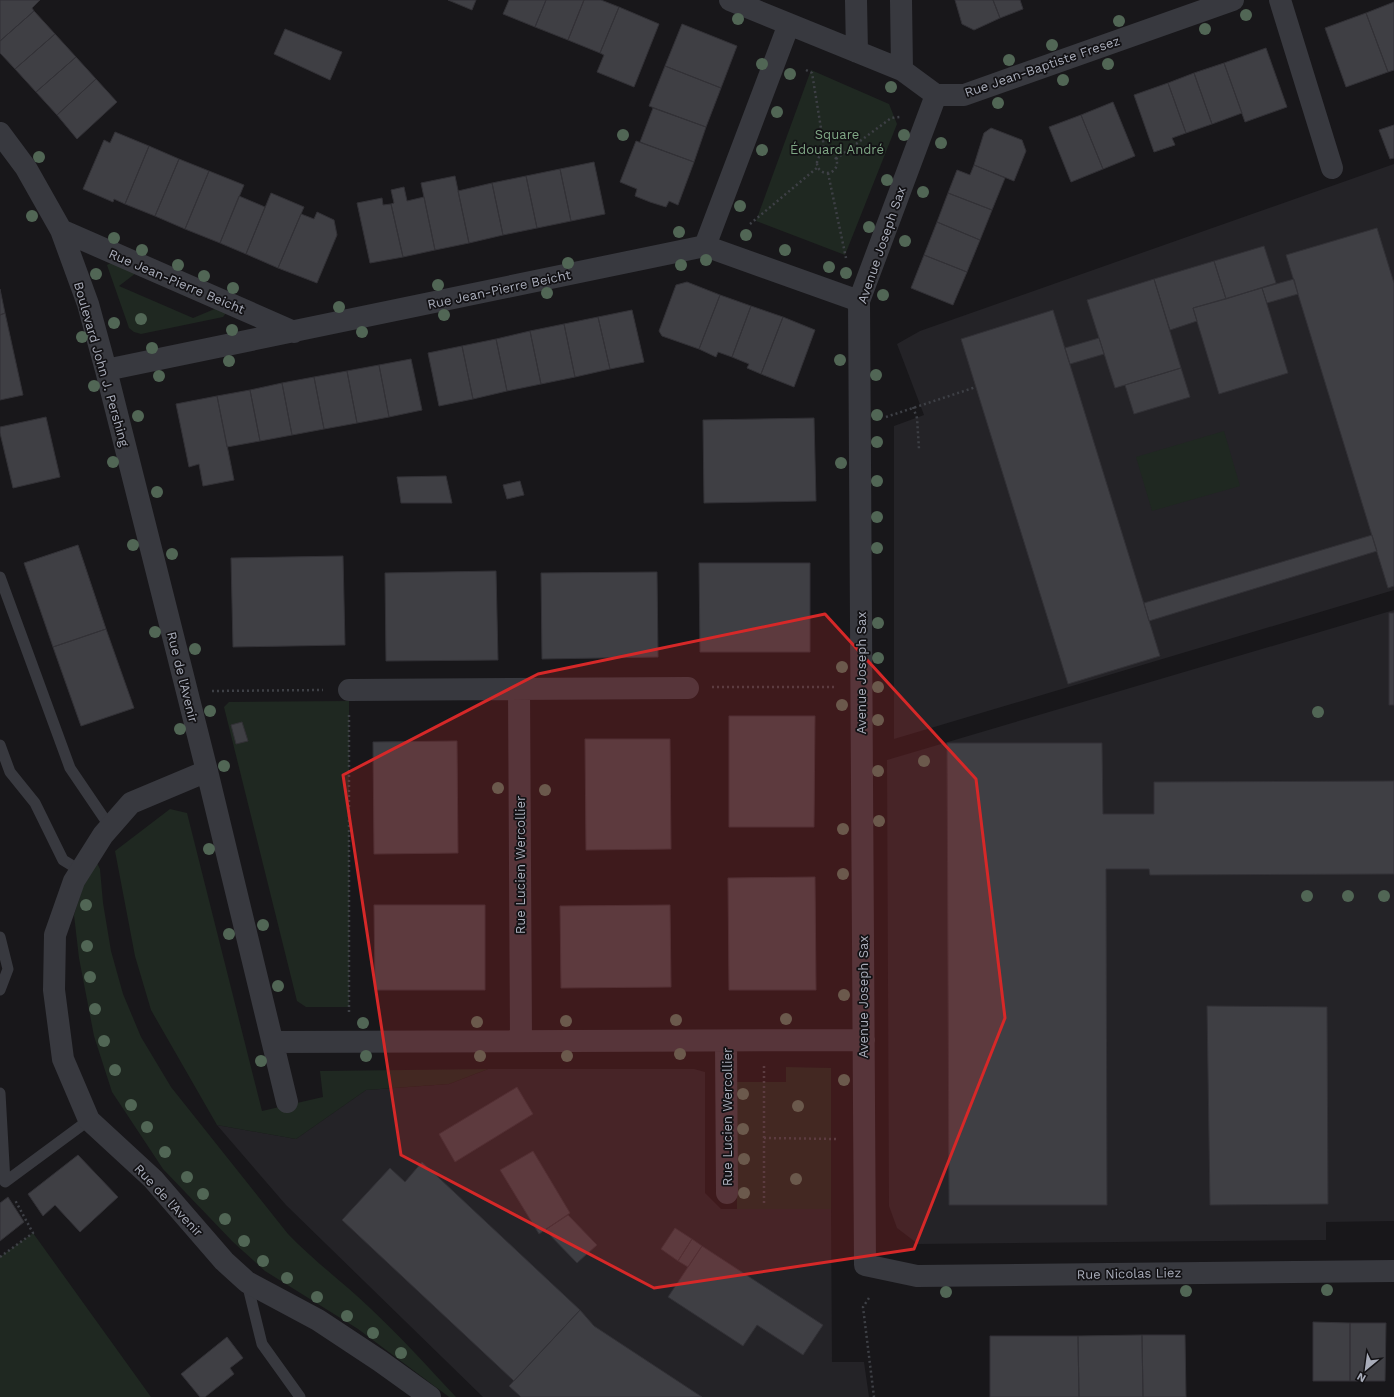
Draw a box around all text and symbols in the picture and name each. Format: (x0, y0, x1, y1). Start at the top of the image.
street label: Rue Jean-Baptiste Fresez (963, 33, 1122, 100)
park label: Square Édouard André (790, 127, 884, 157)
street label: Avenue Joseph Sax (854, 185, 909, 306)
street label: Rue Jean-Pierre Beicht (107, 246, 248, 317)
street label: Rue Jean-Pierre Beicht (426, 267, 573, 312)
street label: Boulevard John J. Pershing (71, 280, 132, 448)
street label: Avenue Joseph Sax (854, 612, 869, 734)
street label: Rue de l'Avenir (164, 630, 201, 724)
street label: Rue Lucien Wercollier (513, 796, 528, 934)
street label: Avenue Joseph Sax (856, 936, 871, 1058)
street label: Rue Lucien Wercollier (720, 1048, 735, 1186)
street label: Rue de l'Avenir (131, 1161, 206, 1240)
street label: Rue Nicolas Liez (1076, 1265, 1182, 1282)
north arrow (1346, 1349, 1386, 1389)
text: N (1355, 1370, 1368, 1385)

